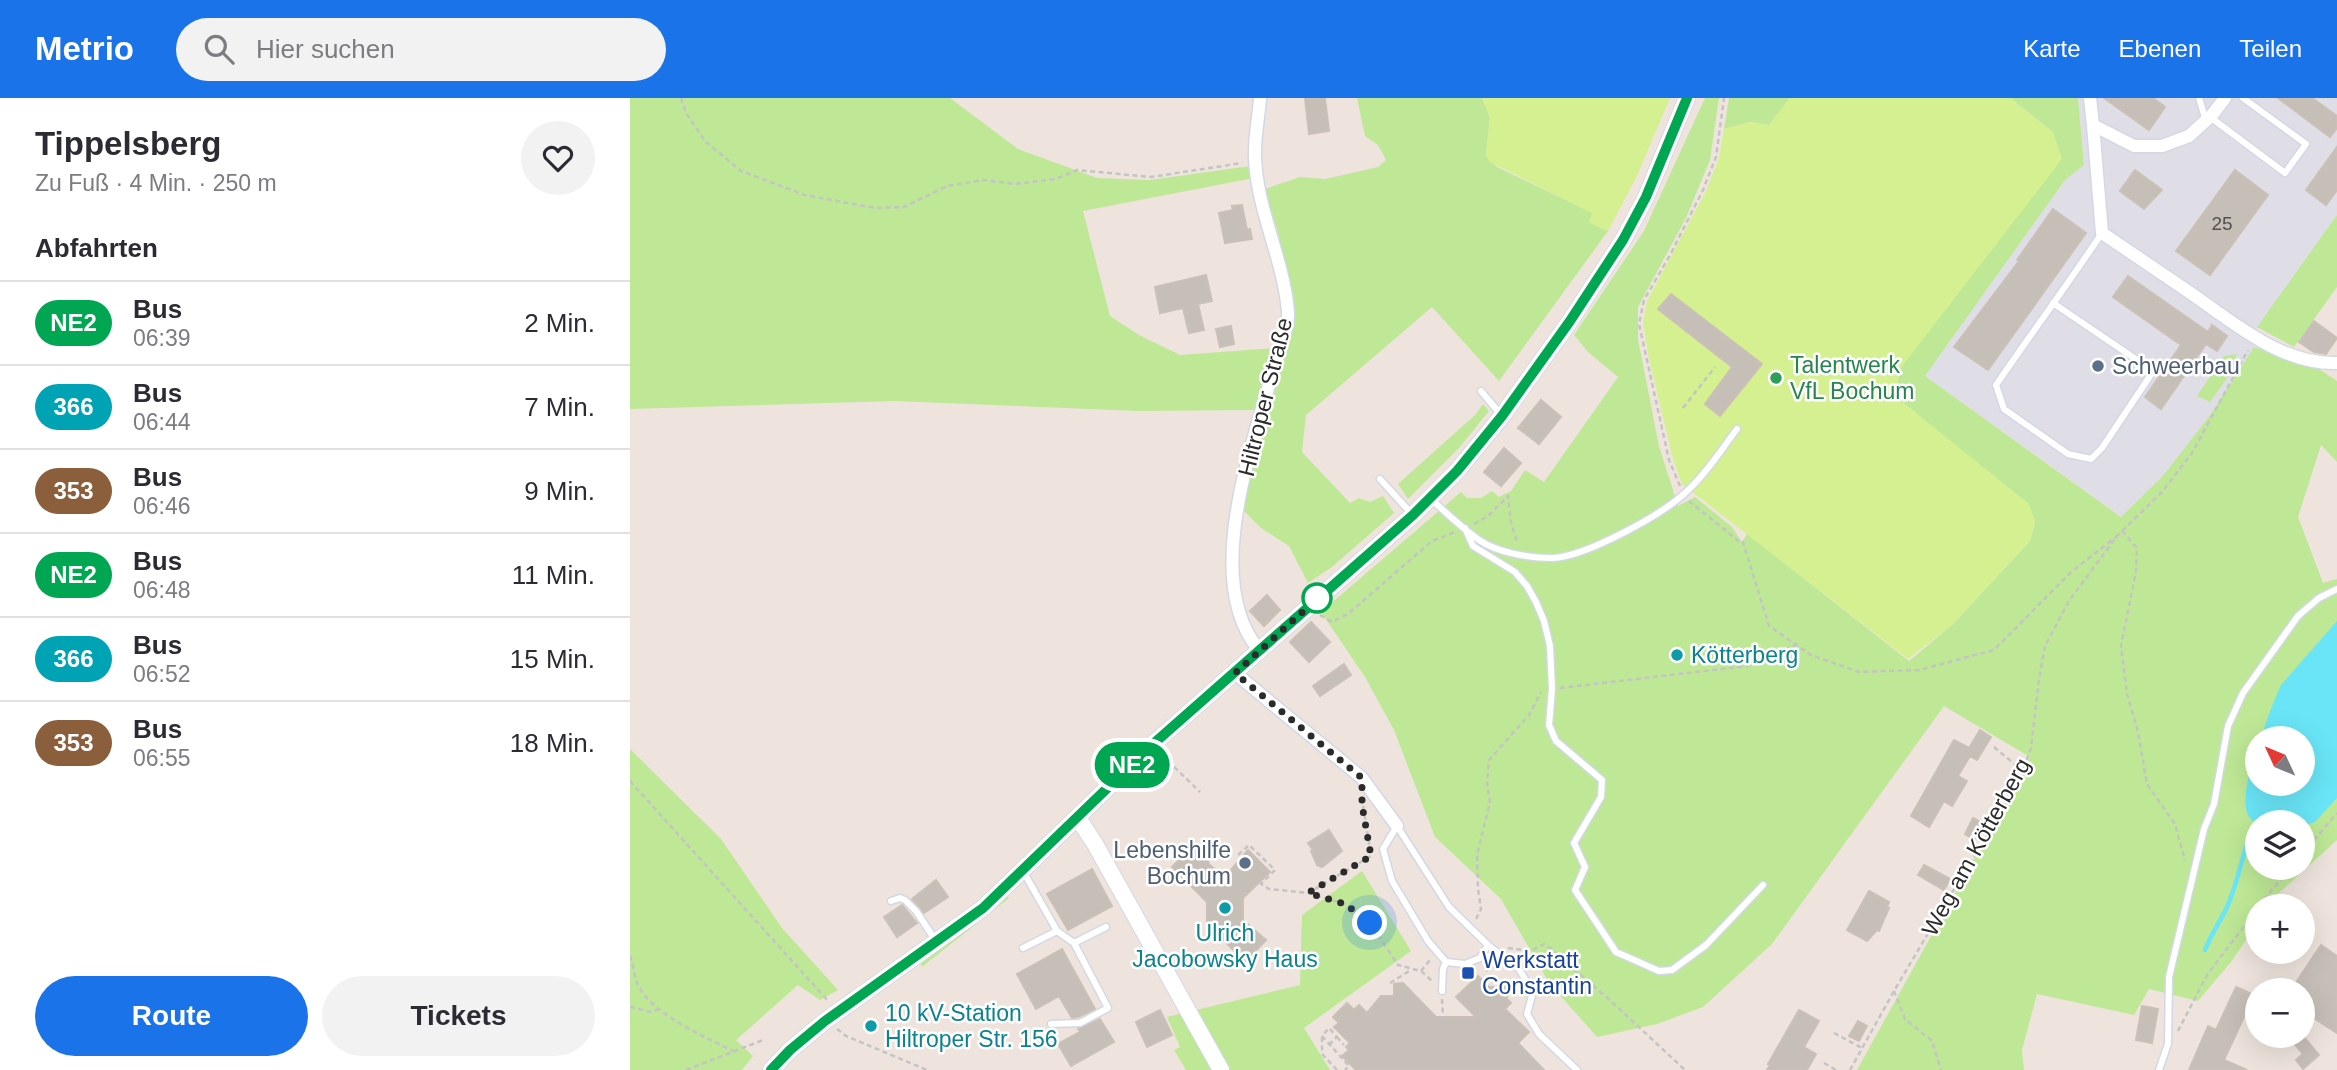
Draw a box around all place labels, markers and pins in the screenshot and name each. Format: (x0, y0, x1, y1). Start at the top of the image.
place label: Talentwerk VfL Bochum (1790, 352, 1914, 404)
place label: Schweerbau (2112, 353, 2240, 379)
marker: Schweerbau (2090, 358, 2106, 374)
marker: Talentwerk VfL Bochum (1768, 370, 1784, 386)
unlabelled marker (1302, 583, 1332, 613)
place label: Kötterberg (1691, 642, 1798, 668)
marker: Kötterberg (1669, 647, 1685, 663)
place label: Lebenshilfe Bochum (1113, 837, 1231, 889)
marker: Lebenshilfe Bochum (1237, 855, 1253, 871)
marker: Ulrich Jacobowsky Haus (1217, 900, 1233, 916)
place label: Ulrich Jacobowsky Haus (1132, 920, 1318, 972)
place label: Werkstatt Constantin (1482, 947, 1592, 999)
marker: Werkstatt Constantin (1460, 965, 1476, 981)
place label: 10 kV-Station Hiltroper Str. 156 (885, 1000, 1058, 1052)
marker: 10 kV-Station Hiltroper Str. 156 (863, 1018, 879, 1034)

